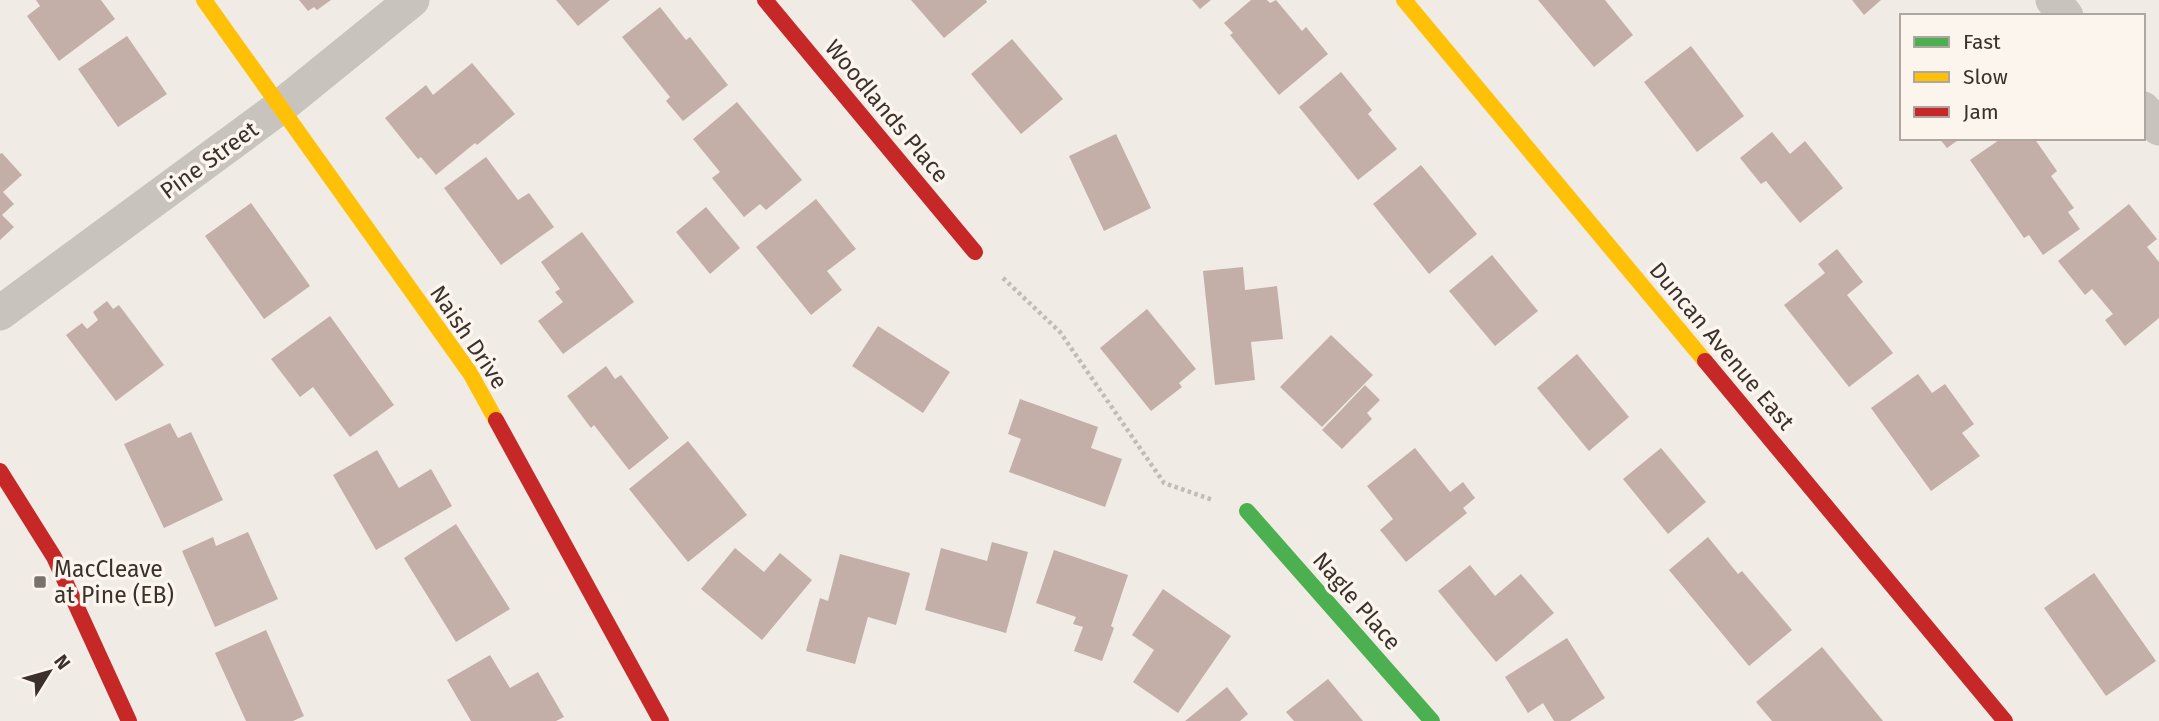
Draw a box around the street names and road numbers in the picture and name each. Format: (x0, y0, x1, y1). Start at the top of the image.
street label: Woodlands Place (819, 34, 955, 188)
street label: Pine Street (155, 115, 264, 205)
street label: Duncan Avenue East (1644, 256, 1801, 436)
street label: Naish Drive (424, 280, 514, 394)
street label: Nagle Place (1307, 546, 1407, 656)

